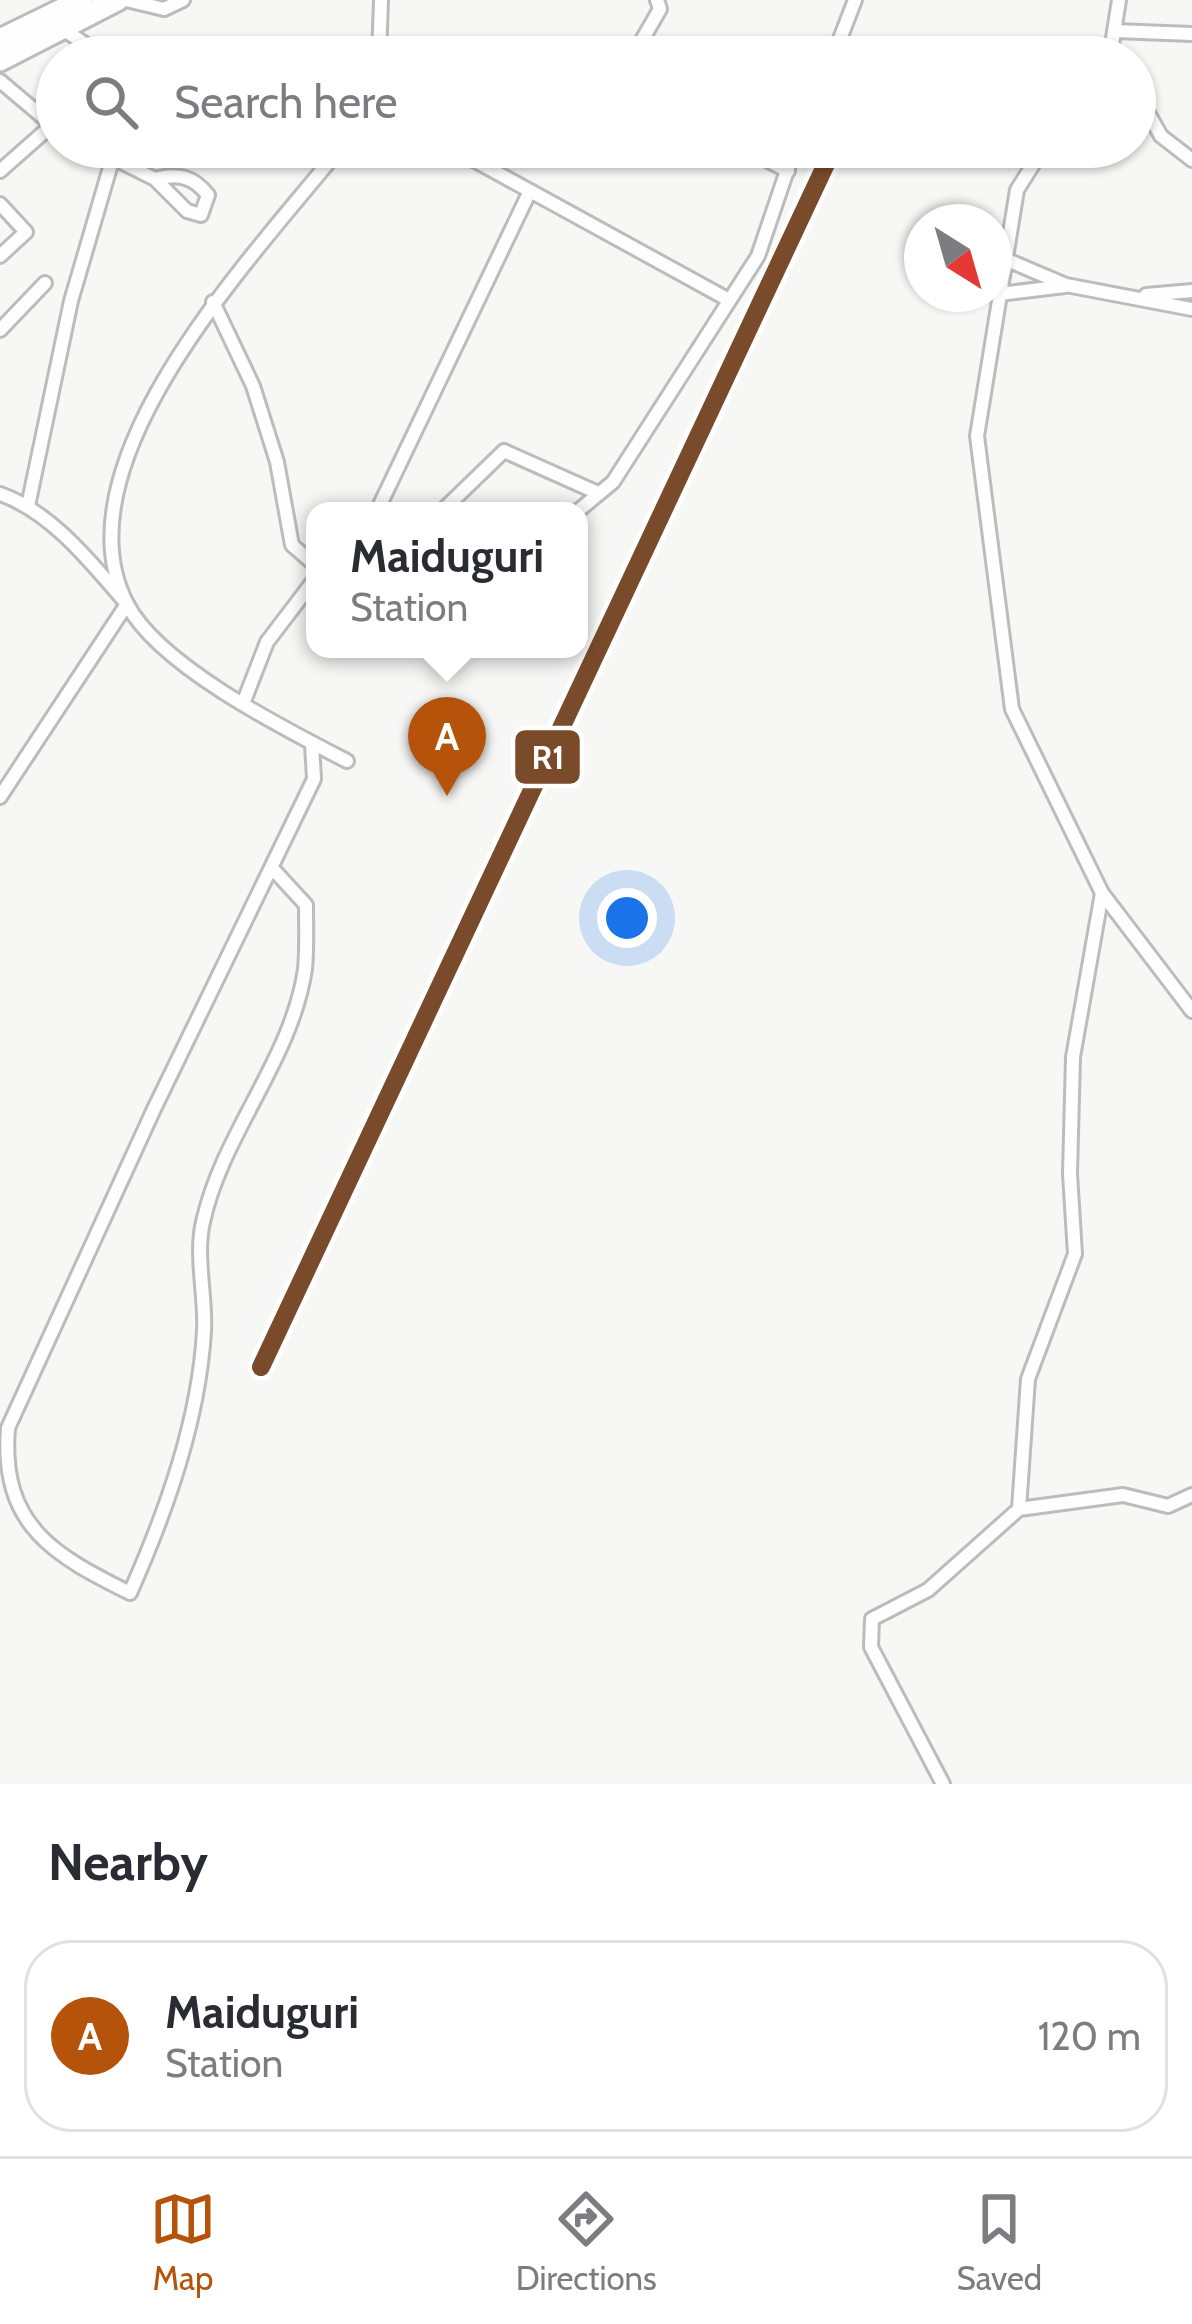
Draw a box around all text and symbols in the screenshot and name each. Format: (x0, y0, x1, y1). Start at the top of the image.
search box (36, 36, 1156, 168)
icon: search (78, 69, 144, 135)
text: Search here (174, 75, 398, 129)
north arrow (904, 204, 1012, 312)
popup (306, 502, 588, 658)
text: Maiduguri (350, 529, 544, 583)
text: Station (350, 583, 468, 631)
pin: A (408, 697, 486, 796)
line badge: R1 (513, 728, 582, 786)
text: R1 (532, 737, 564, 777)
your location (597, 888, 657, 948)
text: Nearby (48, 1831, 208, 1893)
text: Maiduguri (165, 1985, 359, 2039)
text: A (78, 2012, 102, 2060)
text: 120 m (1038, 2012, 1141, 2060)
text: Station (165, 2039, 283, 2087)
tab: Map (150, 2186, 216, 2298)
tab: Directions (516, 2186, 657, 2298)
tab: Saved (956, 2186, 1042, 2298)

